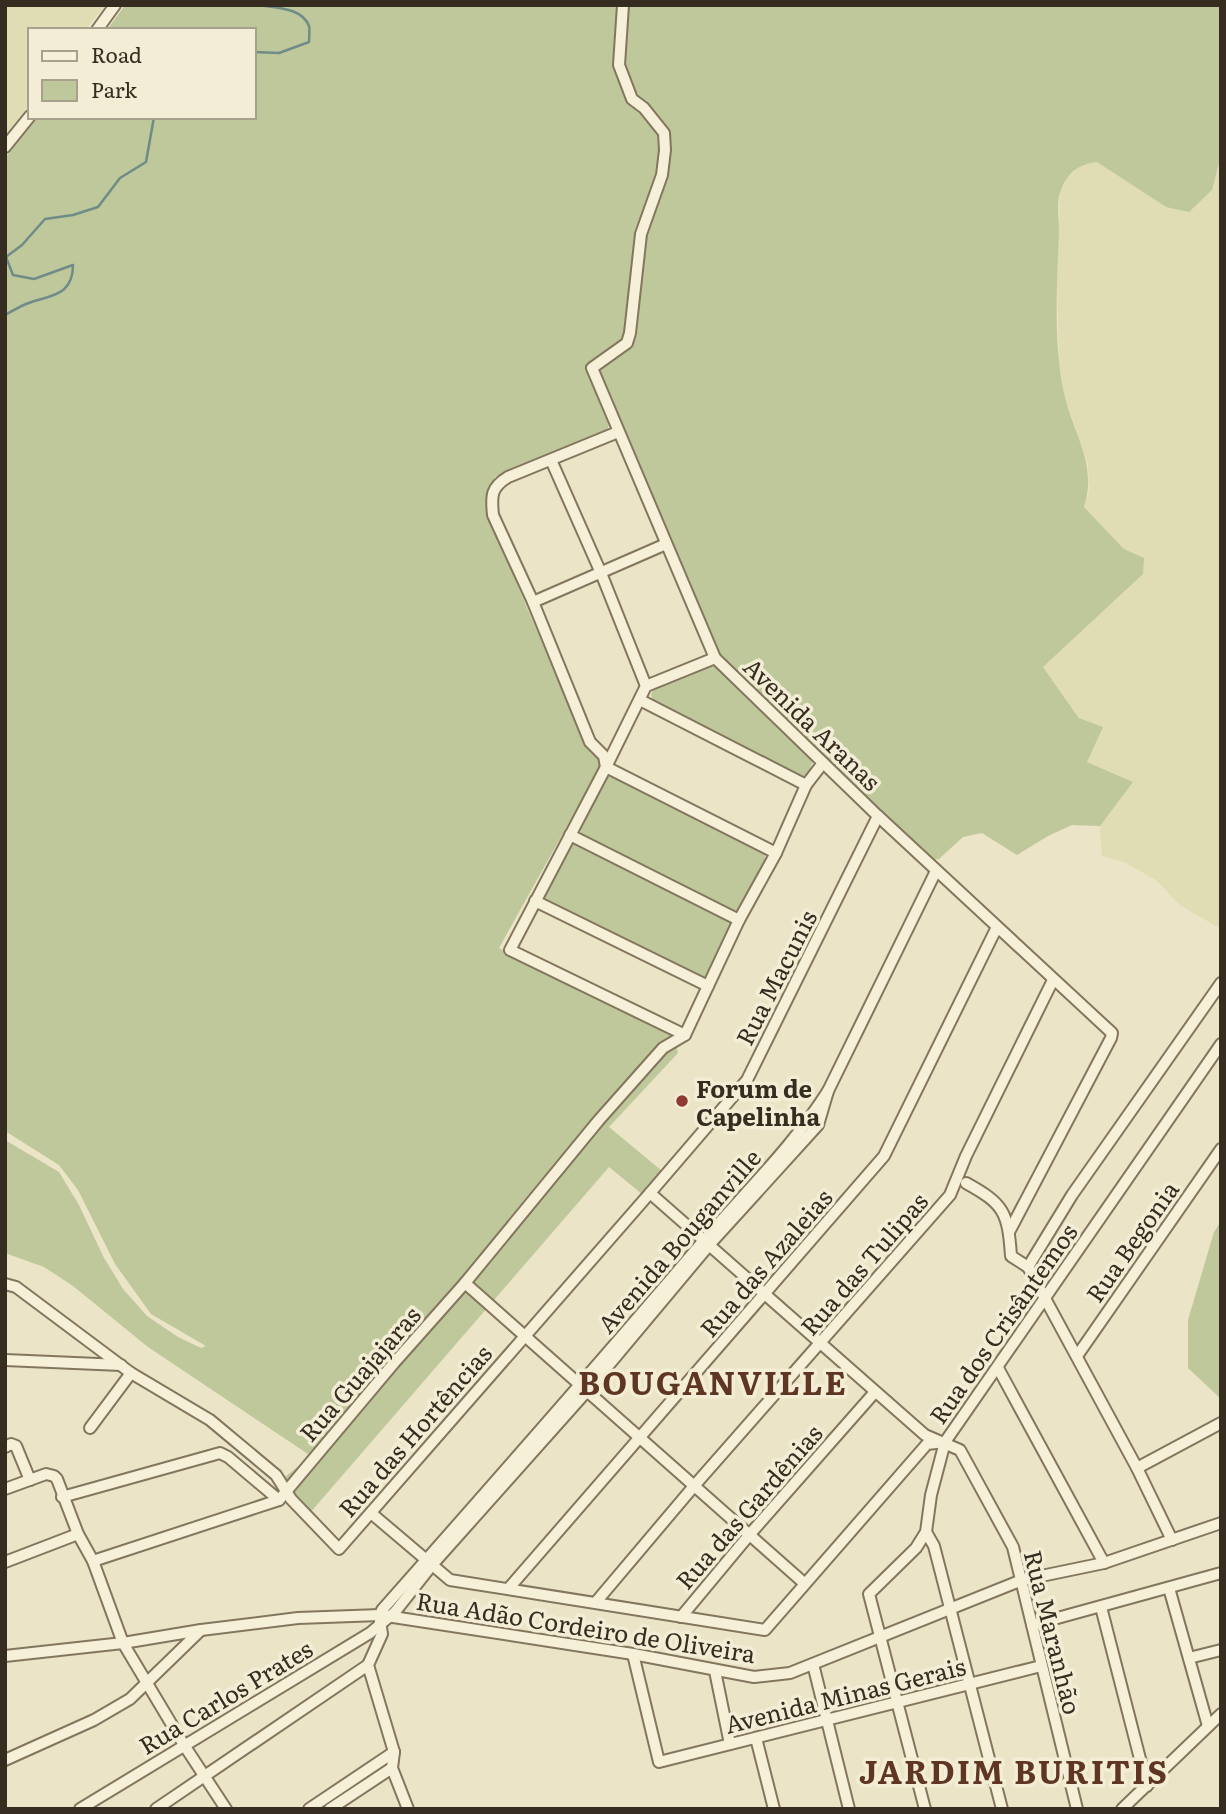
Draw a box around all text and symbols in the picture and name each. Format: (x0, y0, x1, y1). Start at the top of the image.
legend (28, 28, 256, 119)
text: Road (91, 38, 142, 69)
text: Park (91, 73, 137, 104)
street label: Avenida Aranas (737, 649, 889, 798)
street label: Rua Macunis (726, 903, 824, 1051)
place label: Forum de Capelinha (696, 1070, 820, 1133)
marker: Forum de Capelinha (674, 1093, 690, 1109)
street label: Avenida Bouganville (588, 1140, 768, 1340)
street label: Rua Begonia (1076, 1173, 1186, 1309)
street label: Rua das Azaleias (691, 1180, 839, 1344)
street label: Rua das Tulipas (791, 1184, 935, 1342)
street label: Rua dos Crisântemos (920, 1216, 1084, 1430)
street label: Rua Guajajaras (290, 1297, 428, 1448)
street label: Rua das Hortências (329, 1336, 499, 1524)
district label: BOUGANVILLE (578, 1357, 848, 1405)
street label: Rua das Gardênias (666, 1416, 830, 1596)
street label: Rua Maranhão (1017, 1546, 1091, 1718)
street label: Rua Adão Cordeiro de Oliveira (414, 1582, 758, 1670)
street label: Rua Carlos Prates (132, 1630, 319, 1762)
street label: Avenida Minas Gerais (721, 1647, 969, 1741)
district label: JARDIM BURITIS (859, 1746, 1169, 1794)

